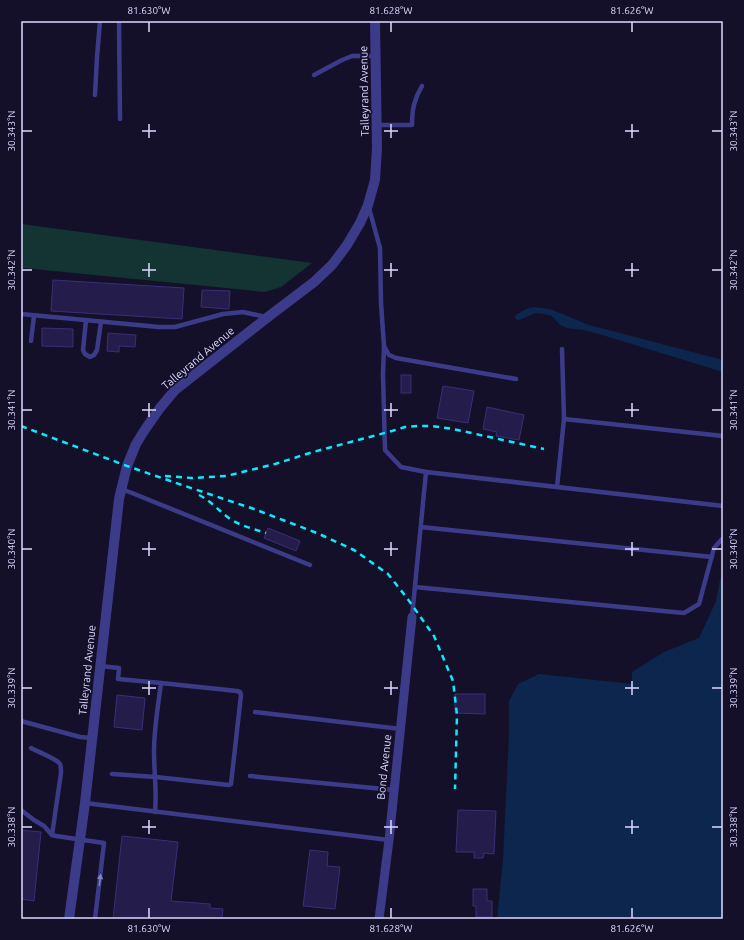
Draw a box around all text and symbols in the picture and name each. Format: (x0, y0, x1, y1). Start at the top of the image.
text: 81.630°W (127, 5, 171, 16)
text: 81.628°W (369, 5, 413, 16)
text: 81.626°W (610, 5, 654, 16)
street label: Talleyrand Avenue (357, 46, 371, 136)
text: 30.343°N (6, 110, 17, 152)
text: 30.343°N (728, 110, 739, 152)
text: 30.342°N (6, 249, 17, 291)
text: 30.342°N (728, 249, 739, 291)
street label: Talleyrand Avenue (159, 324, 237, 392)
text: 30.341°N (6, 389, 17, 431)
text: 30.341°N (728, 389, 739, 431)
text: 30.340°N (6, 528, 17, 570)
text: 30.340°N (728, 528, 739, 570)
street label: Talleyrand Avenue (76, 624, 98, 716)
text: 30.339°N (6, 667, 17, 709)
text: 30.339°N (728, 667, 739, 709)
street label: Bond Avenue (375, 734, 393, 800)
text: 30.338°N (6, 806, 17, 848)
text: 30.338°N (728, 806, 739, 848)
one-way arrow (96, 874, 103, 886)
text: 81.630°W (127, 923, 171, 934)
text: 81.628°W (369, 923, 413, 934)
text: 81.626°W (610, 923, 654, 934)

